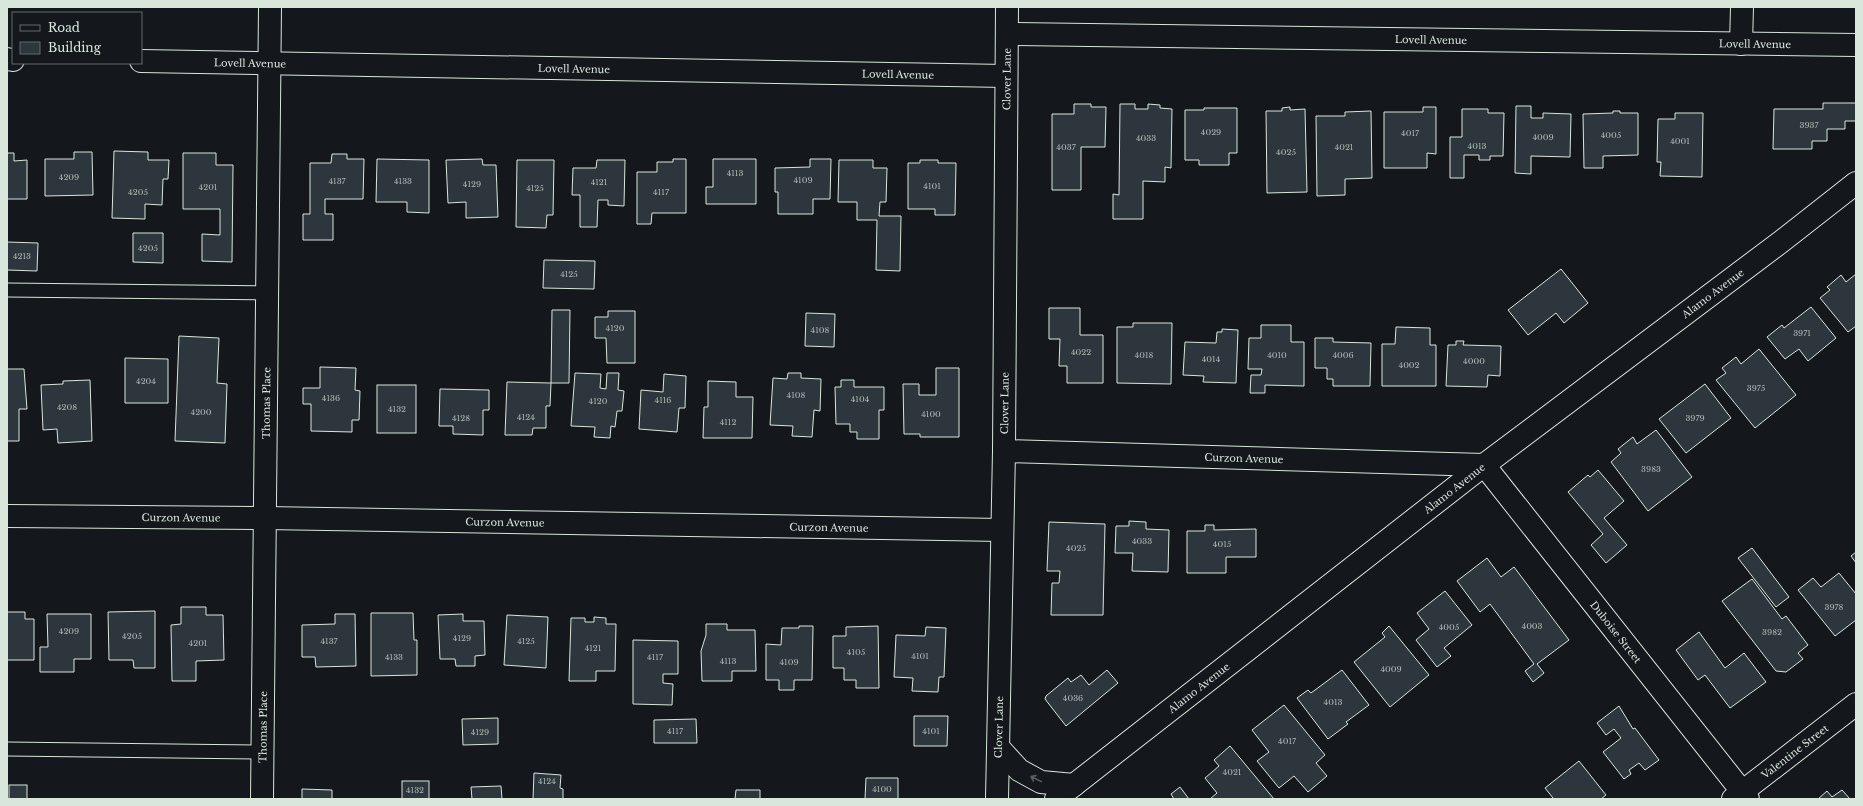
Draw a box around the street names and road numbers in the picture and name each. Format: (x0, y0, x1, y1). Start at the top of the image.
street label: Lovell Avenue (1395, 33, 1467, 46)
street label: Lovell Avenue (1719, 37, 1791, 51)
street label: Clover Lane (1000, 48, 1013, 110)
street label: Lovell Avenue (214, 56, 287, 70)
street label: Lovell Avenue (538, 61, 610, 76)
street label: Lovell Avenue (862, 67, 934, 81)
street label: Alamo Avenue (1678, 265, 1747, 321)
street label: Thomas Place (259, 367, 273, 439)
street label: Clover Lane (998, 372, 1011, 434)
street label: Curzon Avenue (1204, 450, 1284, 466)
street label: Alamo Avenue (1420, 460, 1488, 517)
street label: Curzon Avenue (141, 511, 221, 524)
street label: Curzon Avenue (465, 515, 545, 529)
street label: Curzon Avenue (789, 520, 869, 534)
street label: Duboise Street (1588, 598, 1645, 666)
street label: Alamo Avenue (1165, 659, 1232, 716)
street label: Thomas Place (256, 691, 270, 763)
street label: Clover Lane (991, 696, 1006, 758)
street label: Valentine Street (1758, 721, 1831, 782)

